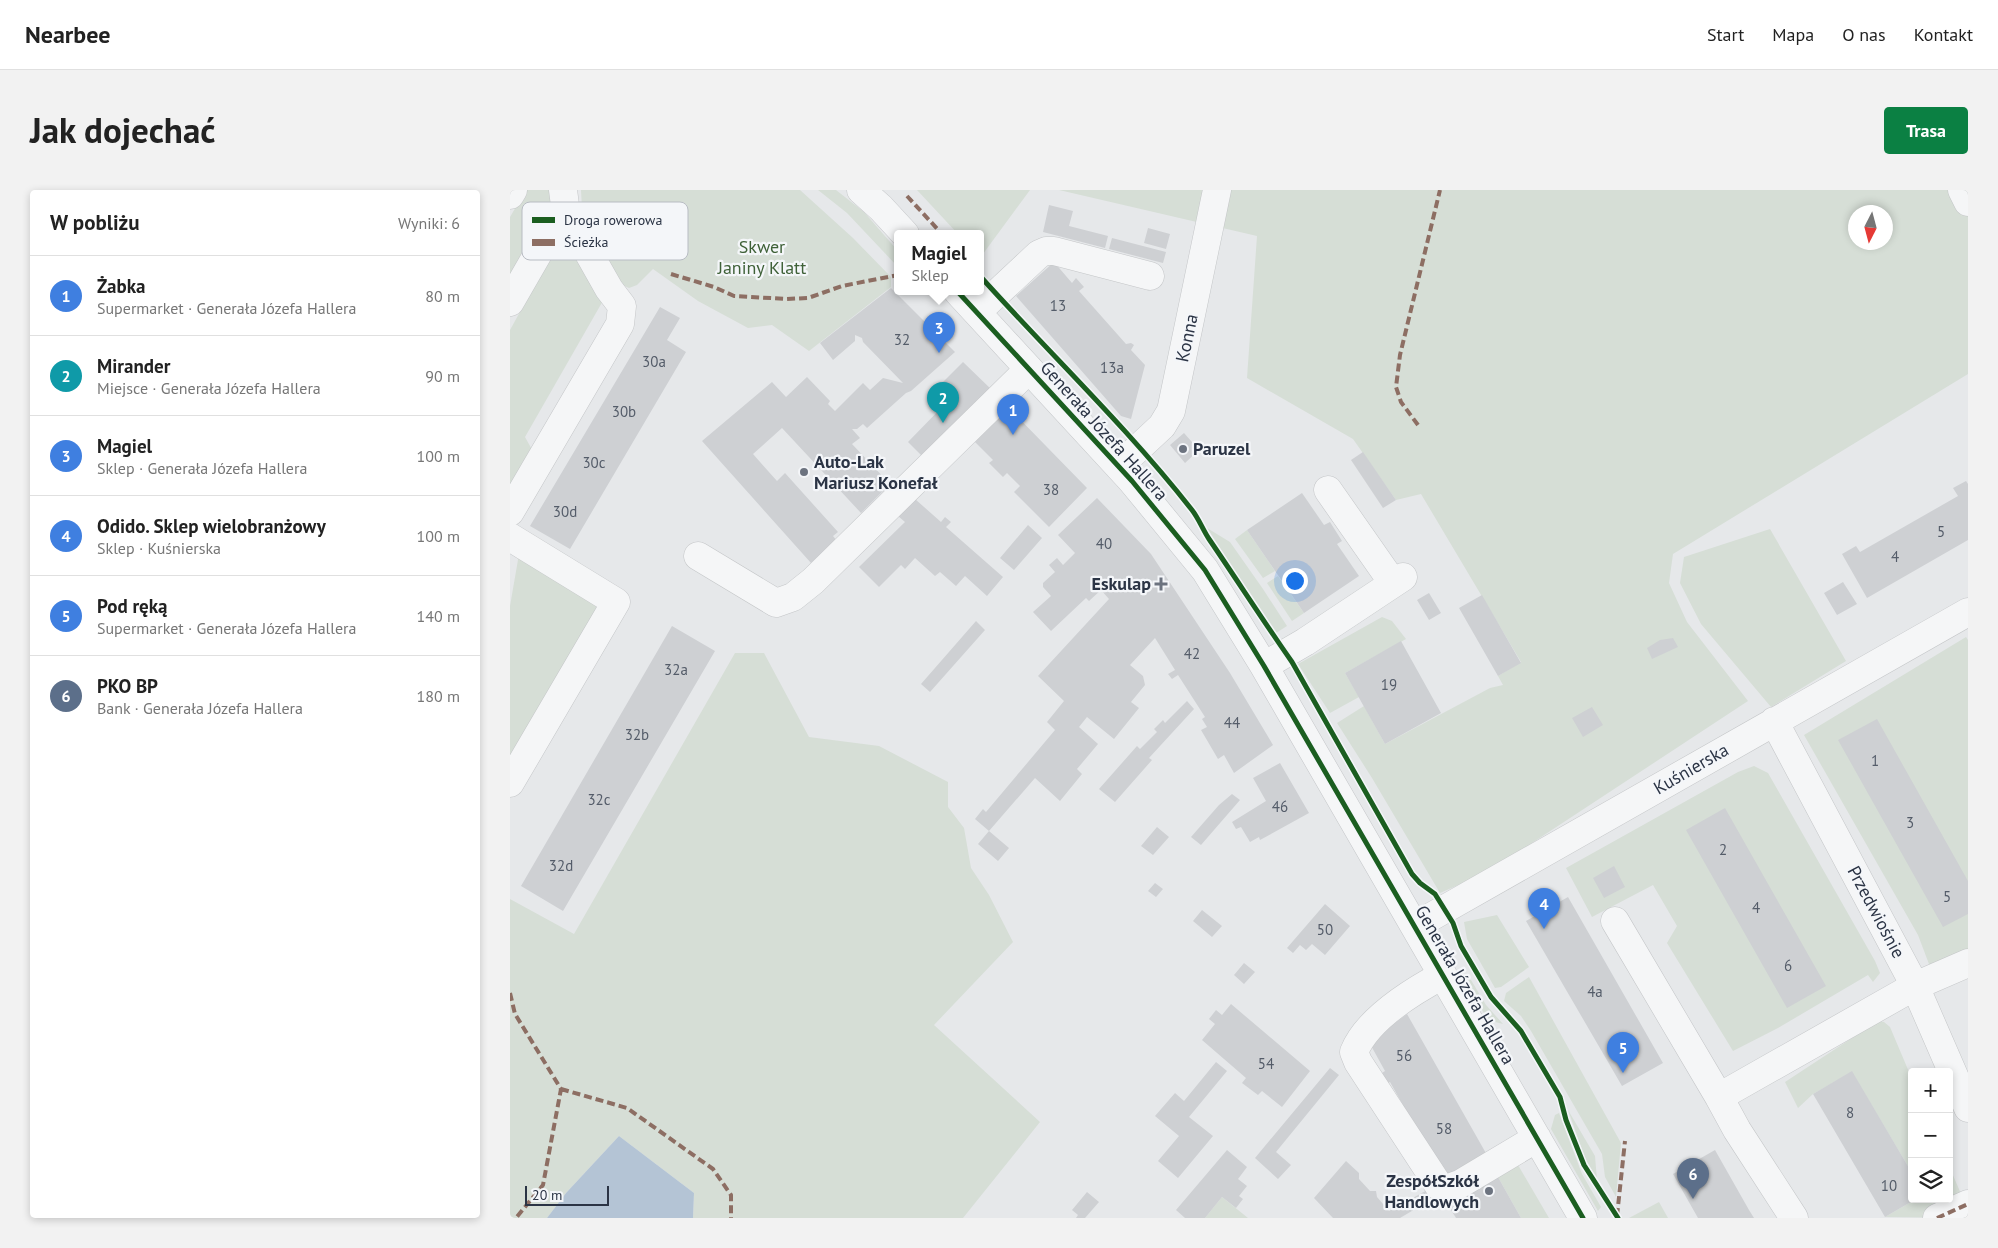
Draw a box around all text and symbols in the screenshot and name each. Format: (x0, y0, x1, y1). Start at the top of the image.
text: Nearbee (25, 19, 110, 50)
text: Start (1707, 23, 1744, 46)
text: Mapa (1772, 23, 1814, 46)
text: O nas (1842, 23, 1886, 46)
text: Kontakt (1914, 23, 1973, 46)
text: Jak dojechać (30, 107, 215, 153)
button: Trasa (1884, 107, 1968, 154)
legend (522, 202, 688, 260)
north arrow (1848, 205, 1893, 250)
text: W pobliżu (50, 209, 139, 236)
text: Droga rowerowa (564, 211, 662, 229)
text: Wyniki: 6 (398, 213, 460, 233)
popup (894, 230, 984, 295)
text: Ścieżka (564, 233, 608, 251)
park label: Skwer Janiny Klatt (717, 235, 806, 279)
text: Magiel (911, 241, 967, 265)
text: Sklep (911, 265, 949, 285)
text: Żabka (97, 274, 145, 298)
text: 1 (61, 286, 71, 306)
text: 80 m (425, 286, 460, 306)
house number: 13 (1050, 296, 1066, 315)
text: Supermarket · Generała Józefa Hallera (97, 298, 356, 318)
pin: 3 (923, 312, 955, 353)
street label: Konna (1170, 312, 1203, 364)
house number: 32 (894, 330, 910, 349)
house number: 30a (642, 352, 666, 371)
text: Mirander (97, 354, 170, 378)
street label: Generała Józefa Hallera (1036, 356, 1173, 505)
house number: 13a (1100, 358, 1124, 377)
text: 2 (61, 366, 71, 386)
text: 90 m (425, 366, 460, 386)
text: Miejsce · Generała Józefa Hallera (97, 378, 321, 398)
pin: 2 (927, 382, 959, 423)
pin: 1 (997, 394, 1029, 435)
house number: 30b (612, 402, 636, 421)
text: Magiel (97, 434, 152, 458)
place label: Paruzel (1193, 437, 1251, 460)
marker: Paruzel (1177, 443, 1189, 455)
text: 3 (61, 446, 71, 466)
text: 100 m (417, 446, 460, 466)
place label: Auto-Lak Mariusz Konefał (814, 450, 938, 494)
house number: 30c (582, 453, 606, 472)
text: Sklep · Generała Józefa Hallera (97, 458, 307, 478)
marker: Auto-Lak Mariusz Konefał (798, 466, 810, 478)
house number: 38 (1043, 480, 1059, 499)
house number: 30d (553, 502, 577, 521)
text: Odido. Sklep wielobranżowy (97, 514, 326, 538)
house number: 5 (1937, 522, 1945, 541)
text: 4 (61, 526, 71, 546)
text: 100 m (417, 526, 460, 546)
house number: 40 (1096, 534, 1112, 553)
text: Sklep · Kuśnierska (97, 538, 221, 558)
house number: 4 (1891, 547, 1899, 566)
your location (1282, 568, 1308, 594)
place label: Eskulap (1092, 572, 1151, 595)
marker: Eskulap (1155, 578, 1167, 590)
text: Pod ręką (97, 594, 168, 618)
text: 5 (61, 606, 71, 626)
text: 140 m (417, 606, 460, 626)
text: Supermarket · Generała Józefa Hallera (97, 618, 356, 638)
house number: 42 (1184, 644, 1200, 663)
house number: 32a (664, 660, 688, 679)
text: PKO BP (97, 674, 158, 698)
house number: 19 (1381, 675, 1397, 694)
text: 6 (61, 686, 71, 706)
text: 180 m (417, 686, 460, 706)
text: Bank · Generała Józefa Hallera (97, 698, 303, 718)
house number: 44 (1224, 713, 1240, 732)
house number: 32b (625, 725, 649, 744)
street label: Kuśnierska (1649, 738, 1732, 799)
house number: 1 (1871, 751, 1879, 770)
house number: 32c (587, 790, 611, 809)
house number: 46 (1272, 797, 1288, 816)
house number: 3 (1906, 813, 1914, 832)
house number: 2 (1719, 840, 1727, 859)
house number: 32d (549, 856, 573, 875)
street label: Przedwiośnie (1843, 862, 1910, 962)
house number: 5 (1943, 887, 1951, 906)
pin: 4 (1528, 888, 1560, 929)
house number: 4 (1752, 898, 1760, 917)
street label: Generała Józefa Hallera (1410, 901, 1520, 1068)
house number: 50 (1317, 920, 1333, 939)
house number: 6 (1784, 956, 1792, 975)
house number: 4a (1587, 982, 1603, 1001)
pin: 5 (1607, 1032, 1639, 1073)
house number: 56 (1396, 1046, 1412, 1065)
house number: 54 (1258, 1054, 1274, 1073)
map controls (1908, 1068, 1953, 1203)
button: + (1908, 1068, 1953, 1113)
house number: 8 (1846, 1103, 1854, 1122)
button: − (1908, 1113, 1953, 1158)
house number: 58 (1436, 1119, 1452, 1138)
pin: 6 (1677, 1158, 1709, 1199)
button: layers (1908, 1158, 1953, 1203)
place label: ZespółSzkół Handlowych (1384, 1169, 1479, 1213)
house number: 10 (1881, 1176, 1897, 1195)
scale bar (525, 1183, 609, 1206)
marker: ZespółSzkół Handlowych (1483, 1185, 1495, 1197)
text: 20 m (532, 1186, 562, 1204)

